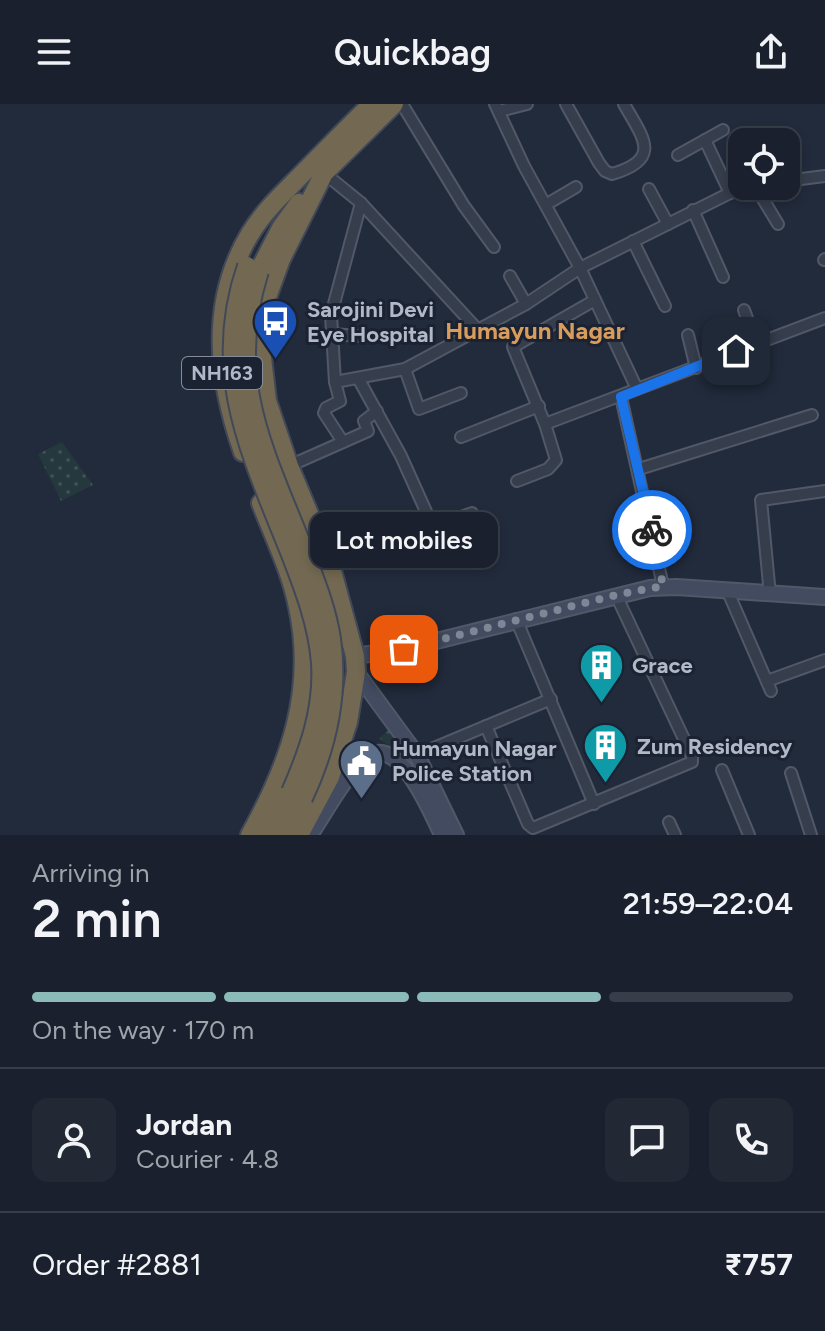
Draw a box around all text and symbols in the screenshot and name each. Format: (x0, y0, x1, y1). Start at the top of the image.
icon: menu (32, 30, 76, 74)
icon: share (749, 30, 793, 74)
text: Quickbag (334, 31, 491, 74)
map controls (728, 128, 800, 200)
button: locate (728, 128, 800, 200)
place label: Sarojini Devi Eye Hospital (307, 296, 434, 348)
bus stop icon: Sarojini Devi Eye Hospital (252, 298, 300, 361)
district label: Humayun Nagar (445, 316, 625, 345)
pin (702, 317, 770, 385)
icon: home (714, 329, 758, 373)
road number: NH163 (182, 357, 262, 389)
courier (612, 490, 692, 570)
icon: bike (630, 508, 674, 552)
callout: Lot mobiles (310, 513, 498, 569)
text: Lot mobiles (335, 524, 473, 556)
pin (370, 615, 438, 683)
icon: bag (382, 627, 426, 671)
building icon: Grace (577, 641, 625, 704)
place label: Grace (632, 652, 693, 679)
building icon: Zum Residency (582, 722, 630, 785)
place label: Zum Residency (637, 733, 793, 760)
place label: Humayun Nagar Police Station (392, 735, 557, 787)
public building icon: Humayun Nagar Police Station (337, 737, 385, 800)
text: Arriving in (32, 857, 150, 889)
text: 21:59–22:04 (623, 885, 793, 922)
text: 2 min (32, 888, 161, 950)
text: On the way · 170 m (32, 1014, 254, 1046)
button: person (32, 1098, 116, 1182)
button: chat (605, 1098, 689, 1182)
button: phone (709, 1098, 793, 1182)
text: Jordan (136, 1106, 232, 1143)
text: Courier · 4.8 (136, 1143, 279, 1175)
text: Order #2881 (32, 1246, 202, 1283)
text: ₹757 (724, 1246, 793, 1283)

